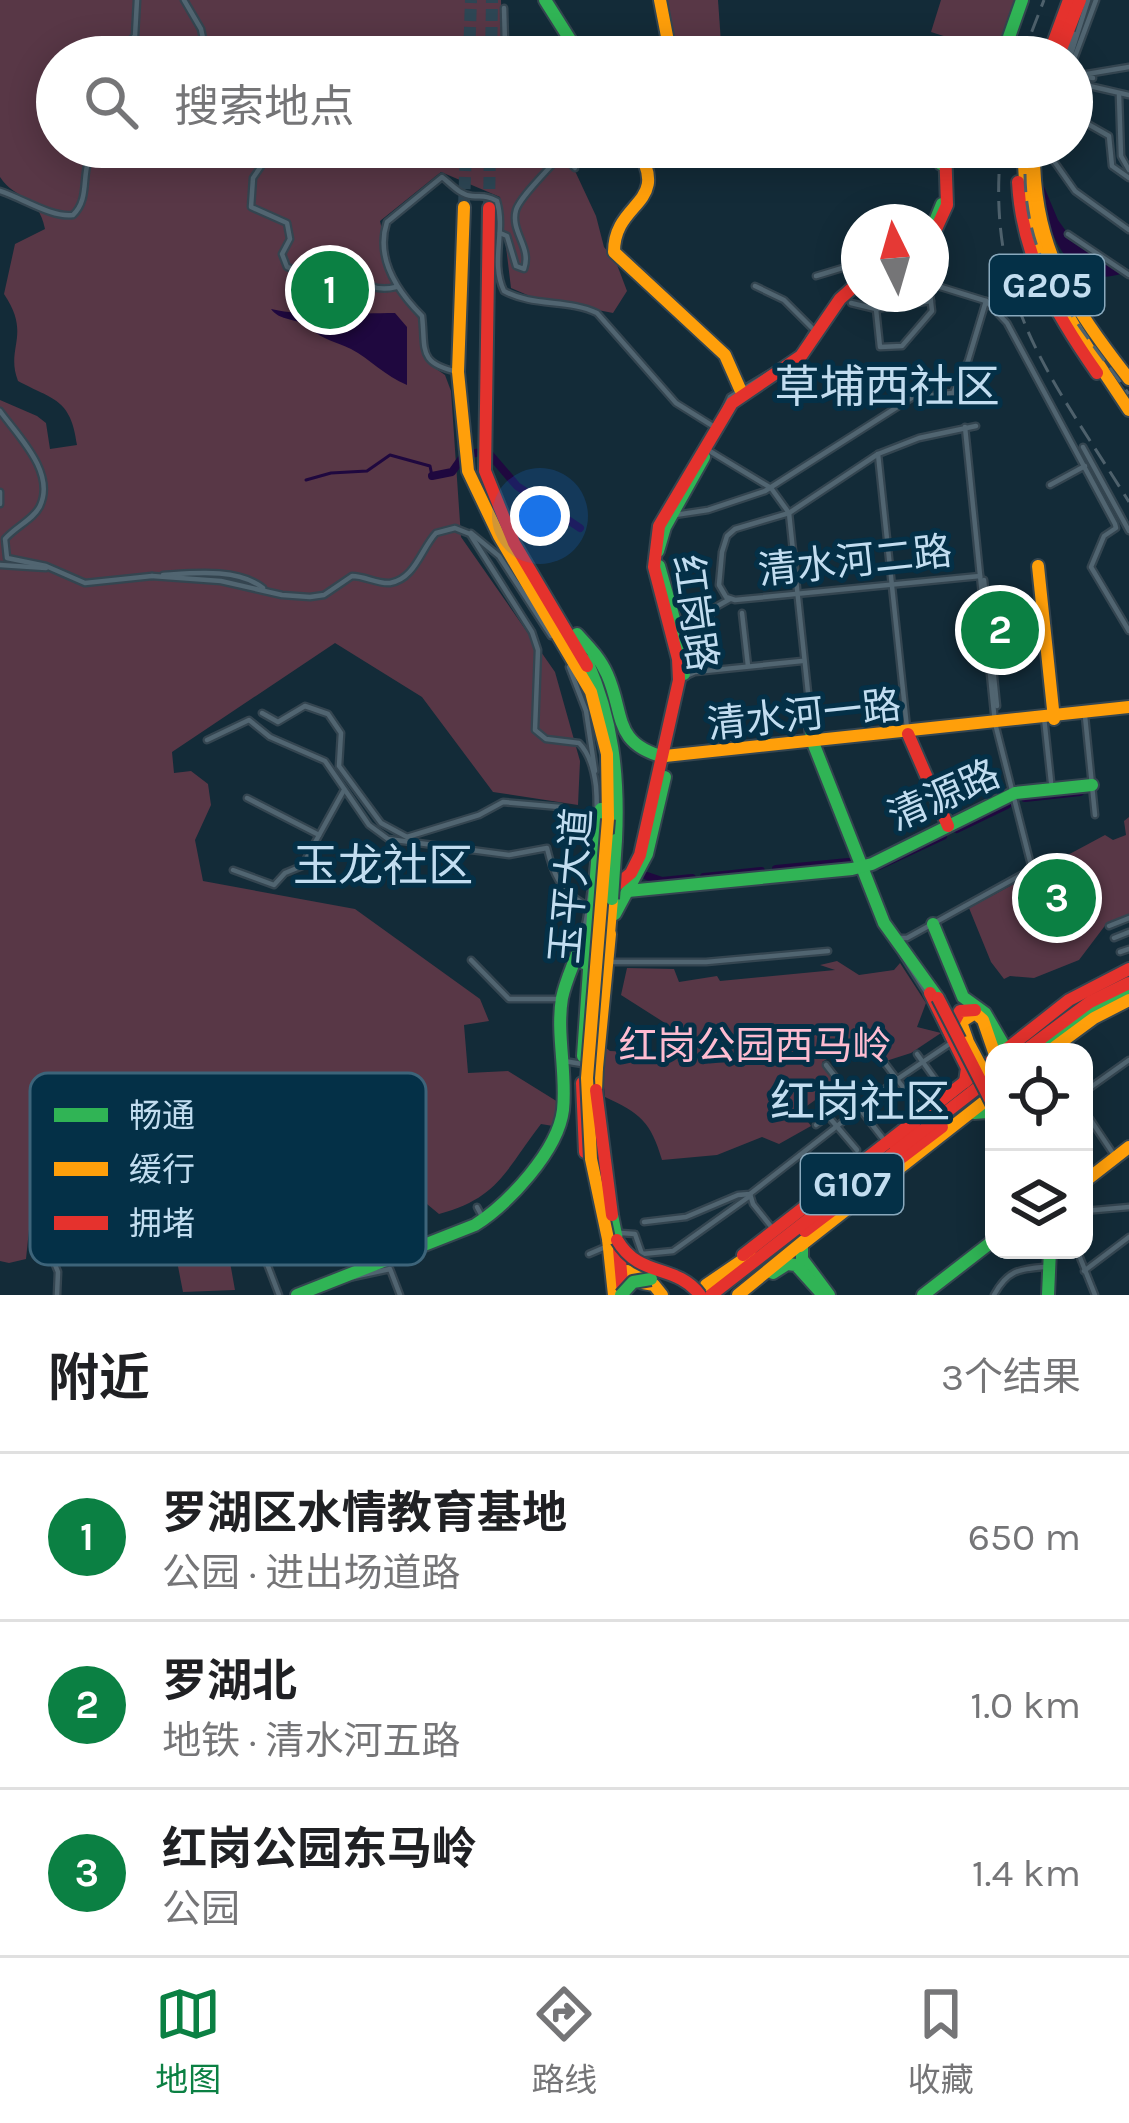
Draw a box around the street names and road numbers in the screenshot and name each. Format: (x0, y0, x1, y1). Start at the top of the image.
road number: G205 (990, 255, 1104, 315)
street label: 清水河二路 (756, 528, 954, 594)
street label: 红岗路 (664, 552, 726, 674)
street label: 清水河一路 (705, 682, 903, 748)
street label: 清源路 (881, 750, 1007, 840)
street label: 玉平大道 (541, 806, 601, 966)
road number: G107 (801, 1154, 903, 1214)

